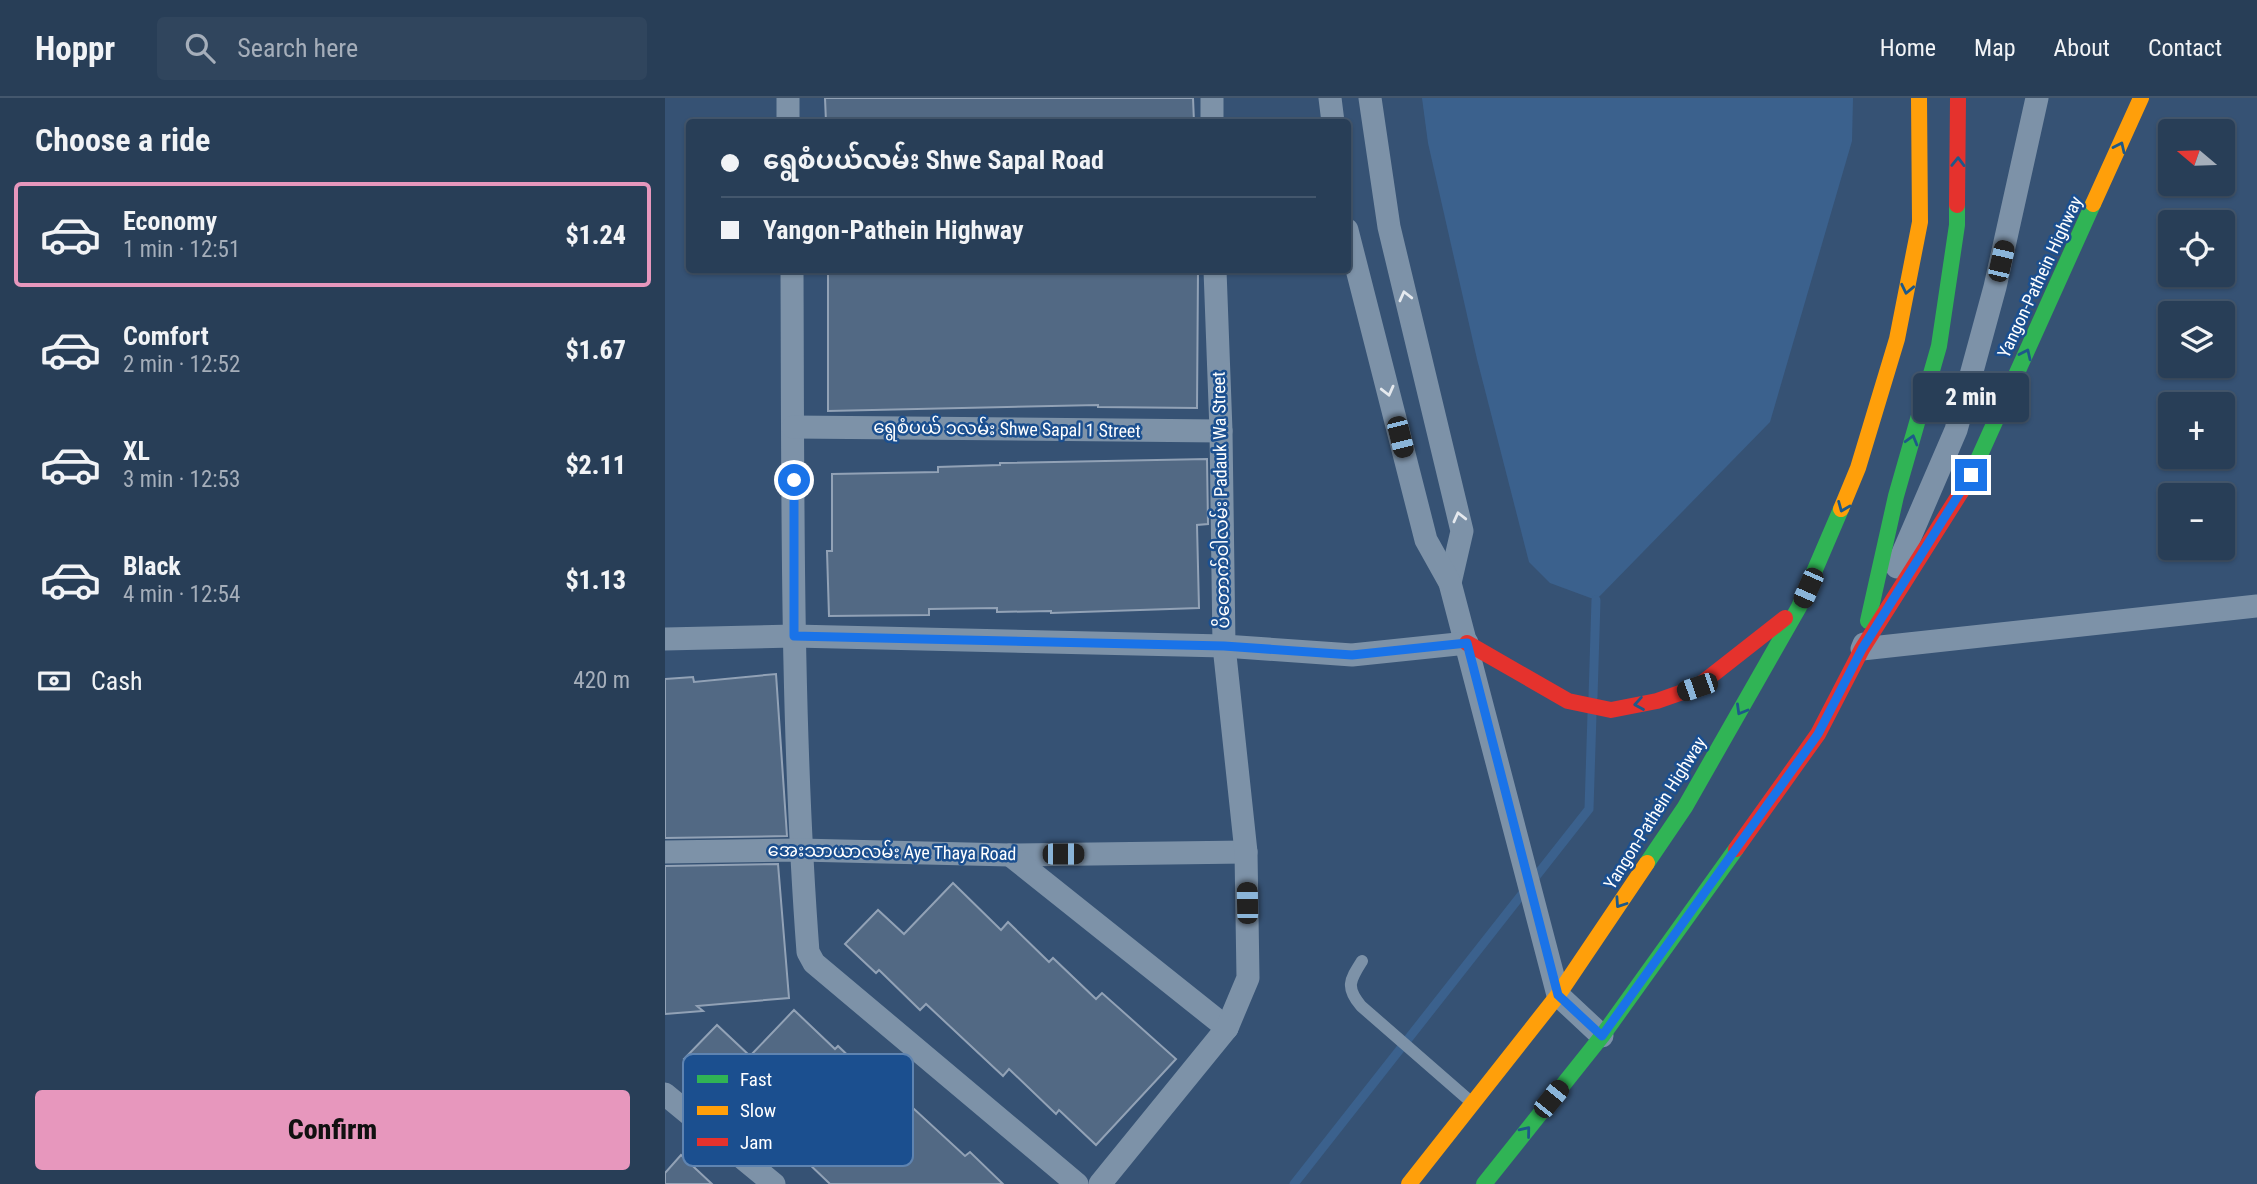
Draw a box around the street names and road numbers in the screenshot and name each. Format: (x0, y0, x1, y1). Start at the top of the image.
street label: Yangon-Pathein Highway (1993, 192, 2086, 361)
street label: ပိတောက်ဝါလမ်း Padauk Wa Street (1205, 371, 1233, 629)
street label: ရွေစံပယ် ၁လမ်း Shwe Sapal 1 Street (873, 414, 1141, 446)
street label: Yangon-Pathein Highway (1599, 732, 1710, 893)
street label: အေးသာယာလမ်း Aye Thaya Road (768, 837, 1017, 864)

